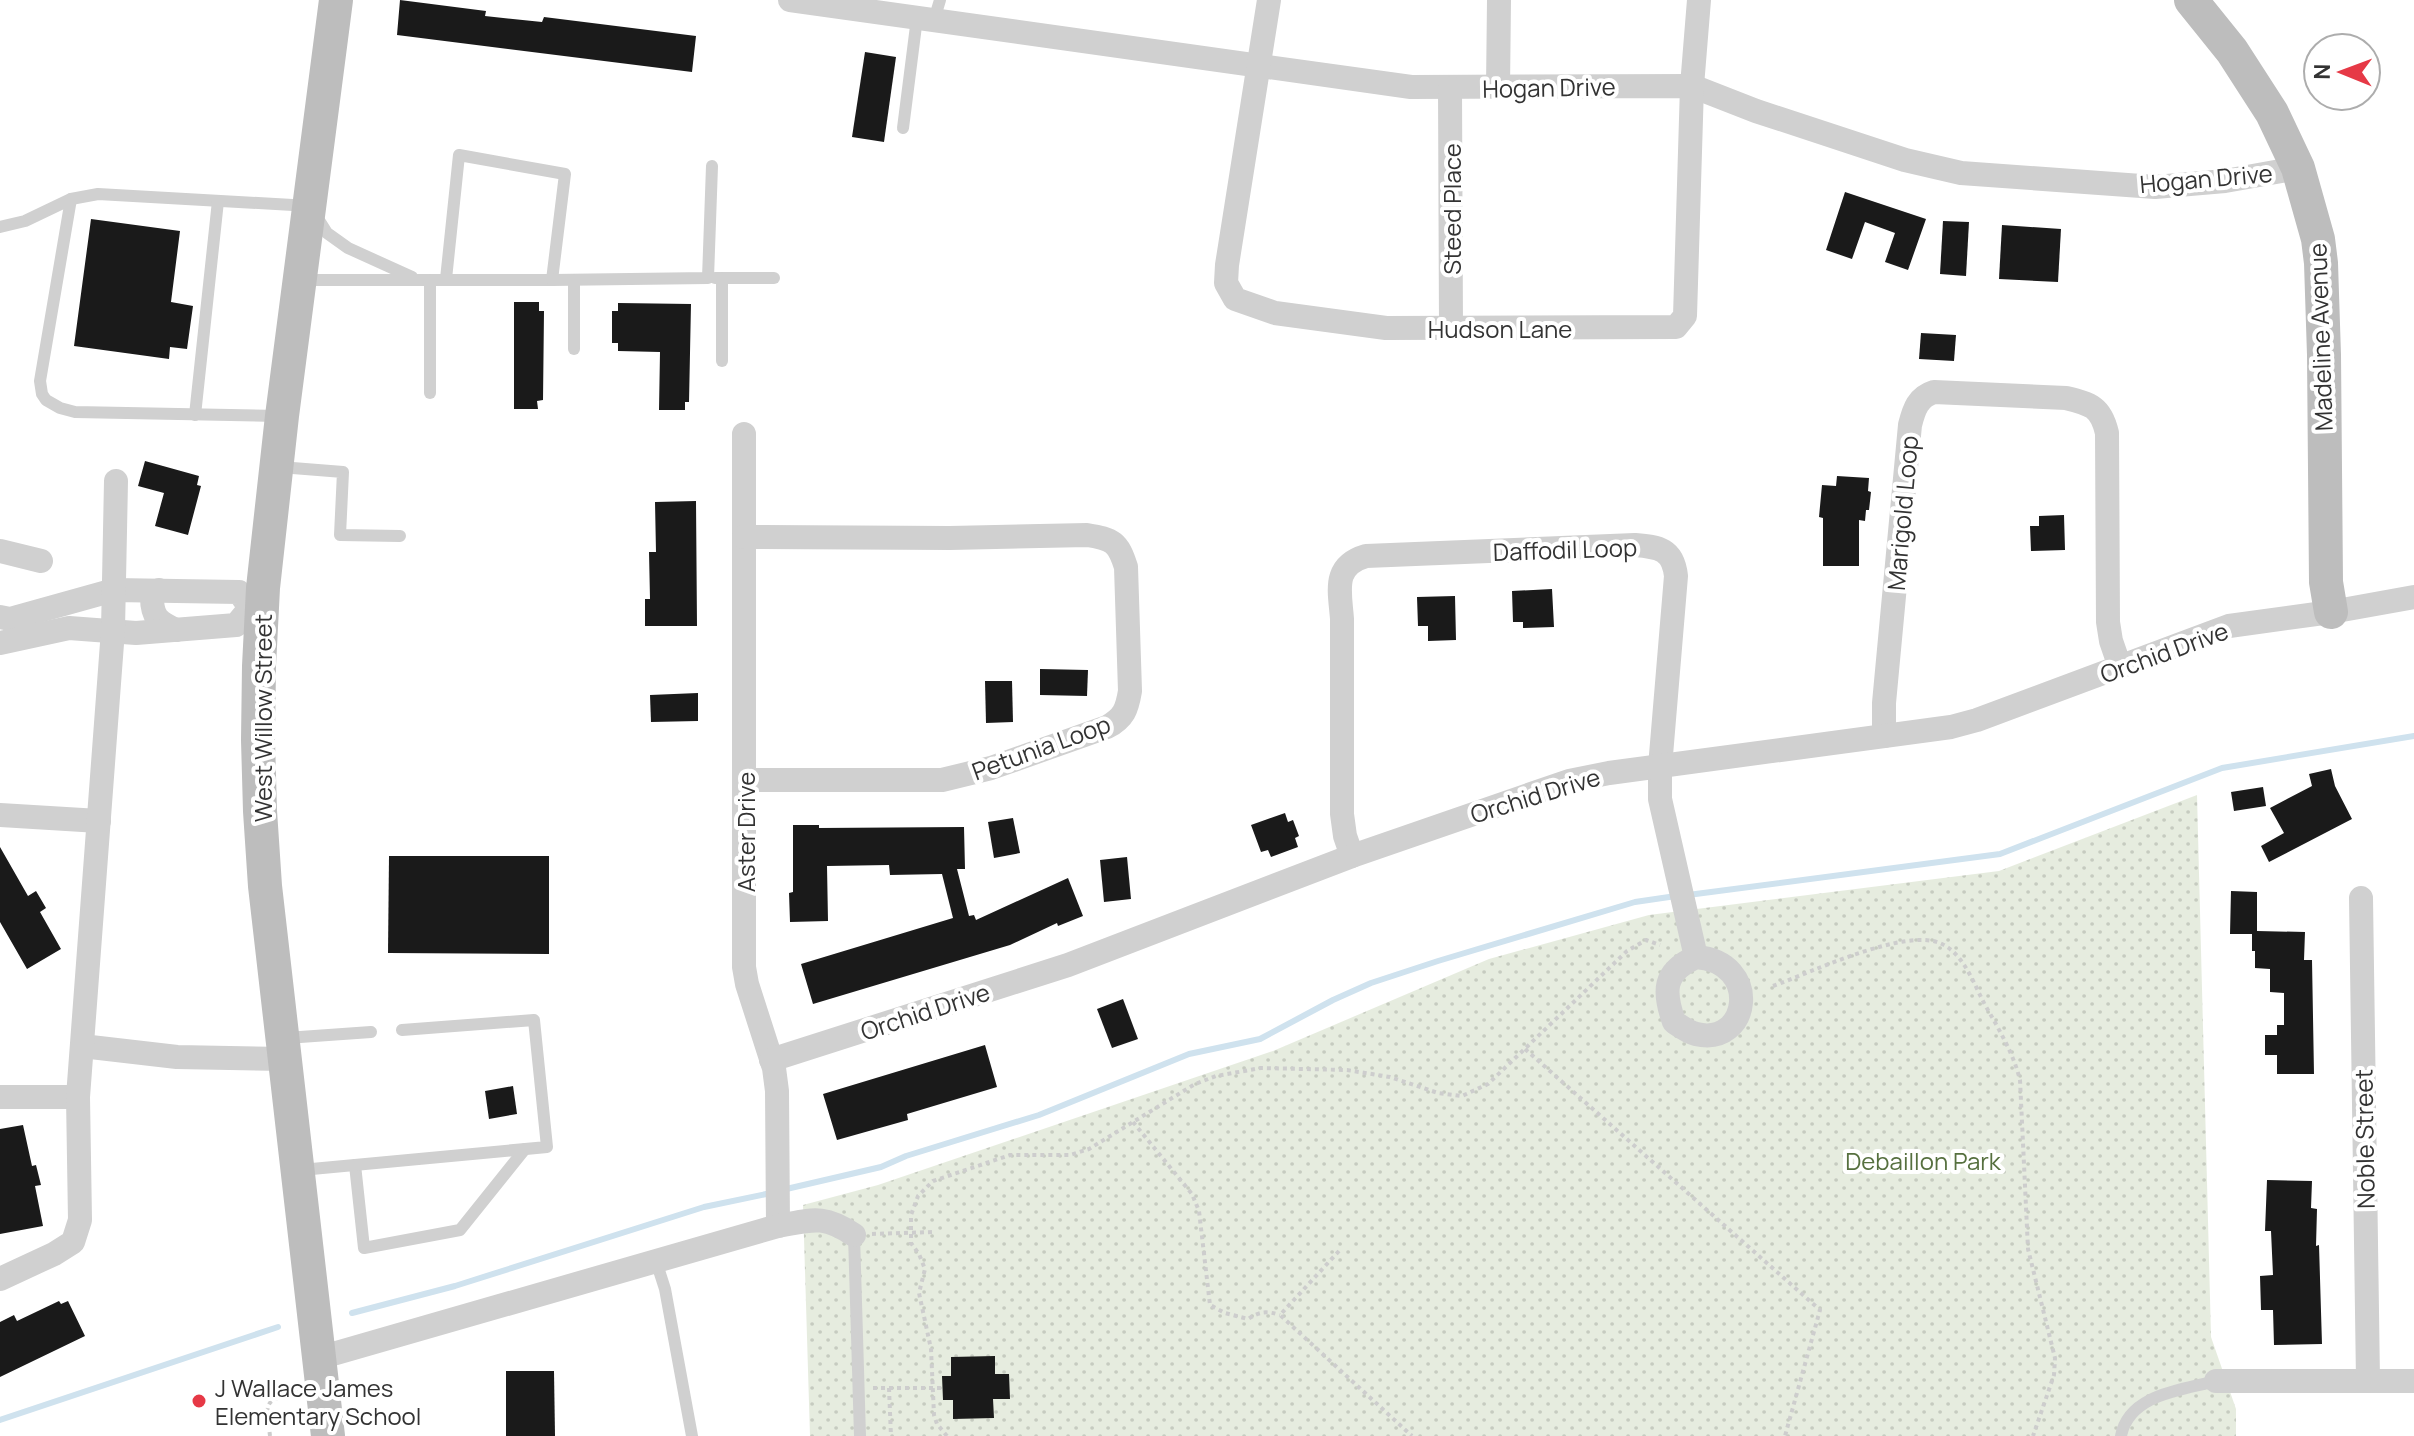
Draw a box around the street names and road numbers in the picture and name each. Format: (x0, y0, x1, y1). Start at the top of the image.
street label: Hogan Drive (1482, 69, 1616, 105)
street label: Steed Place (1435, 143, 1468, 275)
street label: Hogan Drive (2138, 156, 2274, 200)
street label: Madeline Avenue (2300, 242, 2340, 432)
street label: Hudson Lane (1428, 312, 1572, 345)
street label: Marigold Loop (1879, 434, 1925, 592)
street label: Daffodil Loop (1492, 530, 1638, 568)
street label: West Willow Street (246, 614, 279, 822)
street label: Orchid Drive (2095, 614, 2233, 690)
street label: Petunia Loop (967, 707, 1115, 787)
street label: Orchid Drive (1466, 760, 1604, 830)
street label: Aster Drive (729, 772, 762, 892)
street label: Orchid Drive (856, 975, 994, 1047)
street label: Noble Street (2346, 1069, 2382, 1209)

